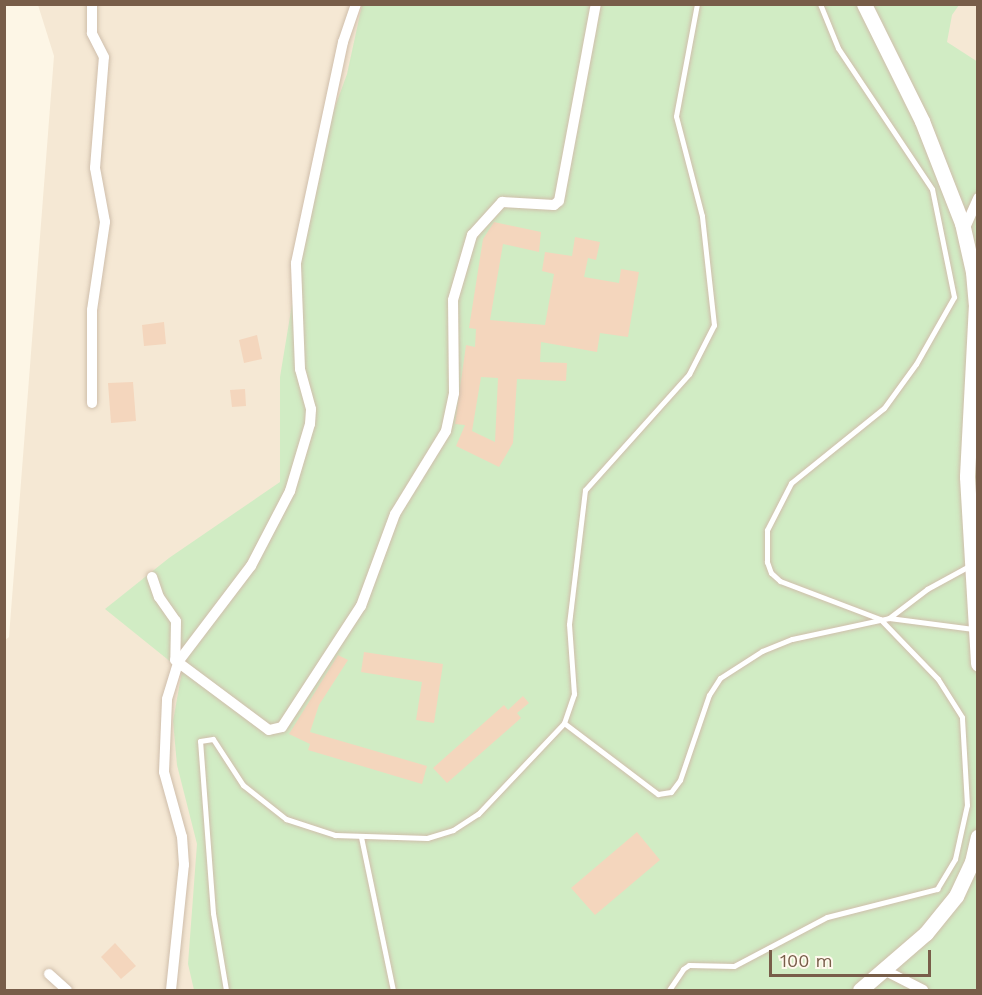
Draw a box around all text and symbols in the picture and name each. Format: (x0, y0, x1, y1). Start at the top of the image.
scale bar (772, 938, 934, 976)
text: 100 m (780, 950, 833, 971)

